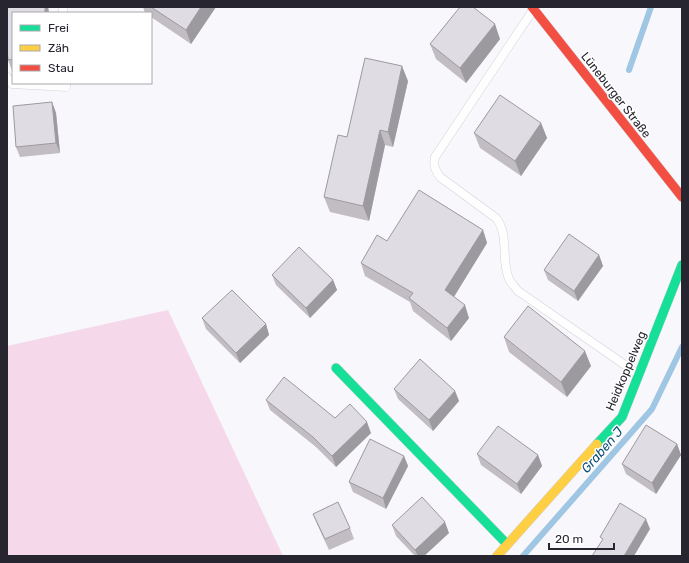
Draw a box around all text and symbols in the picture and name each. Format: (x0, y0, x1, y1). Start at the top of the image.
legend (12, 12, 152, 84)
text: Frei (48, 21, 69, 35)
text: Zäh (48, 41, 69, 55)
street label: Lüneburger Straße (578, 49, 654, 141)
text: Stau (48, 61, 74, 75)
street label: Heidkoppelweg (603, 329, 649, 413)
water label: Graben J (578, 423, 626, 476)
scale bar (549, 525, 614, 551)
text: 20 m (555, 532, 583, 546)

